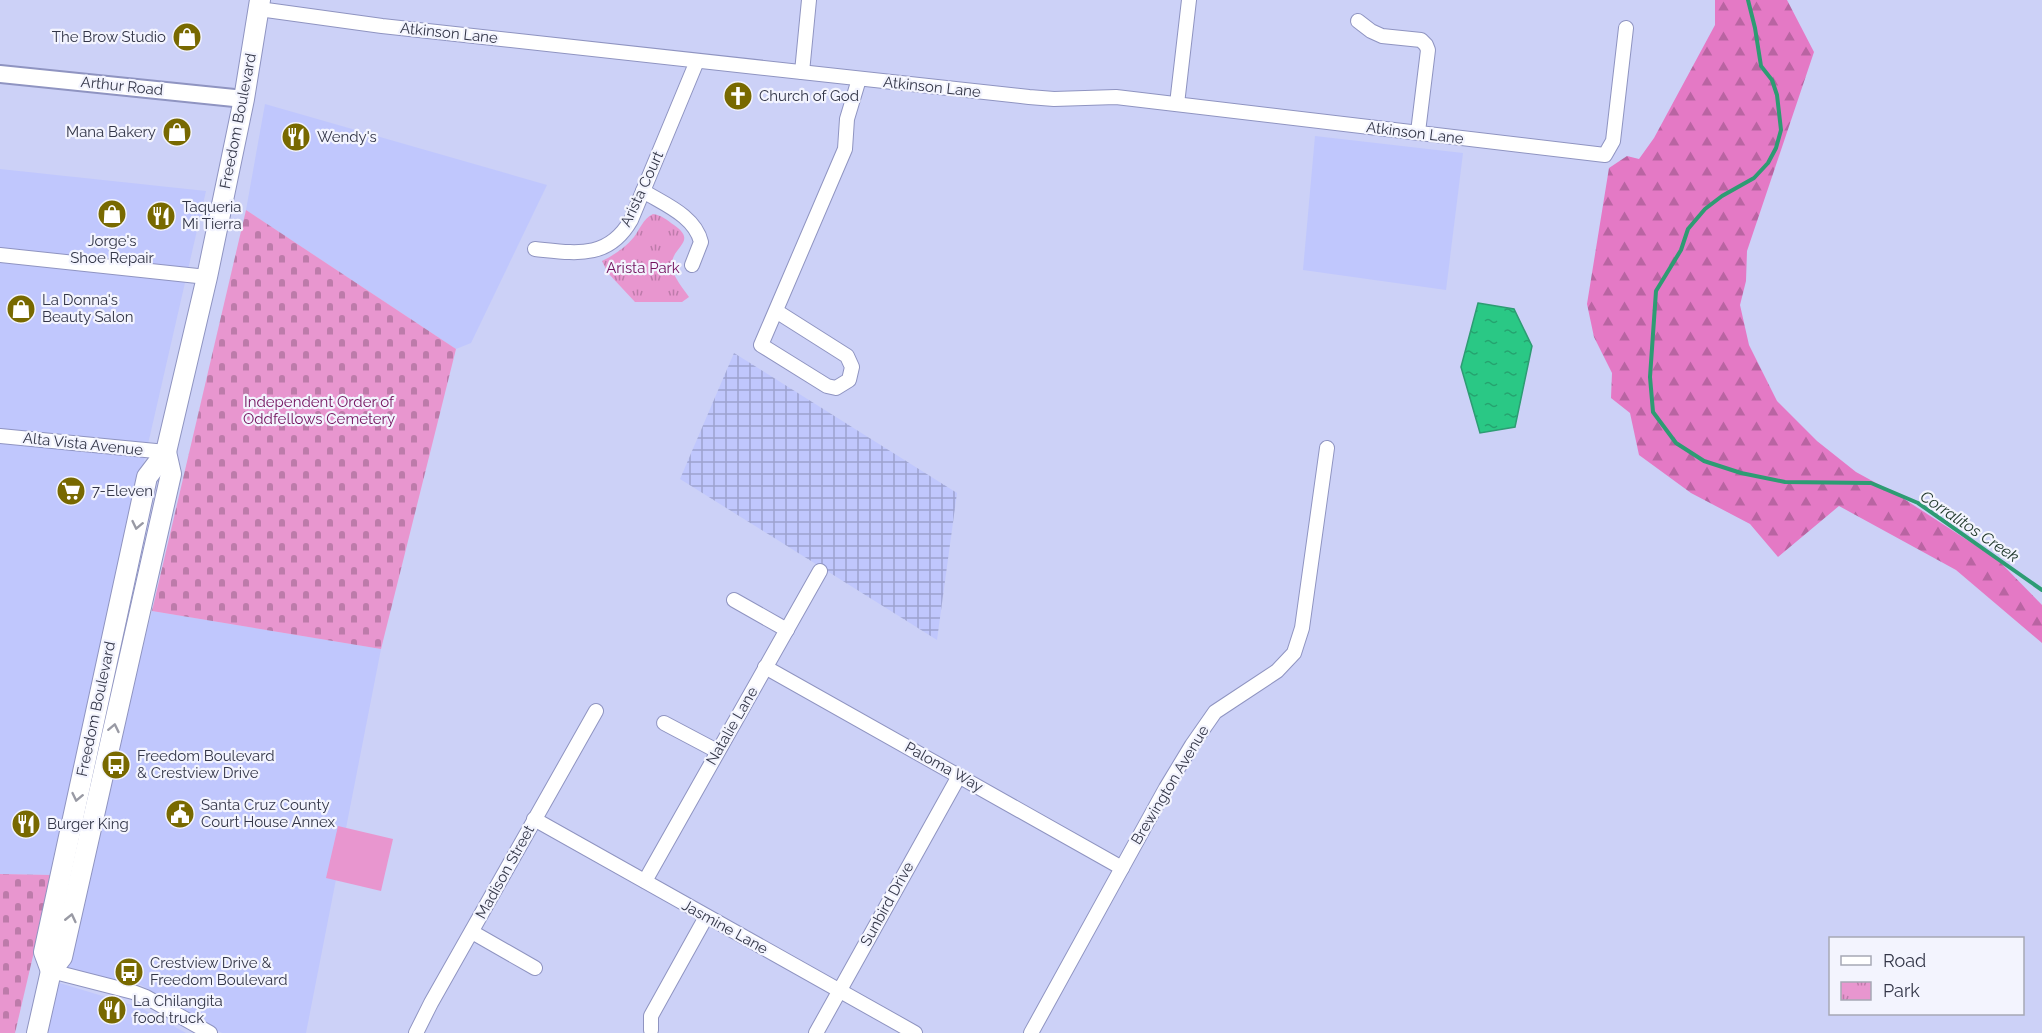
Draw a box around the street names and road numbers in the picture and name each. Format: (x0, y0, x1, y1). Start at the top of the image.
street label: Atkinson Lane (399, 19, 499, 47)
street label: Freedom Boulevard (216, 52, 260, 190)
street label: Arthur Road (80, 73, 164, 99)
street label: Atkinson Lane (882, 73, 982, 101)
street label: Atkinson Lane (1365, 118, 1465, 148)
street label: Arista Court (617, 148, 667, 230)
street label: Alta Vista Avenue (22, 429, 144, 459)
street label: Freedom Boulevard (73, 640, 119, 778)
street label: Natalie Lane (702, 684, 762, 768)
street label: Brewington Avenue (1127, 722, 1213, 848)
street label: Paloma Way (902, 738, 986, 796)
street label: Madison Street (472, 822, 538, 922)
street label: Sunbird Drive (857, 859, 918, 949)
street label: Jasmine Lane (679, 896, 771, 958)

